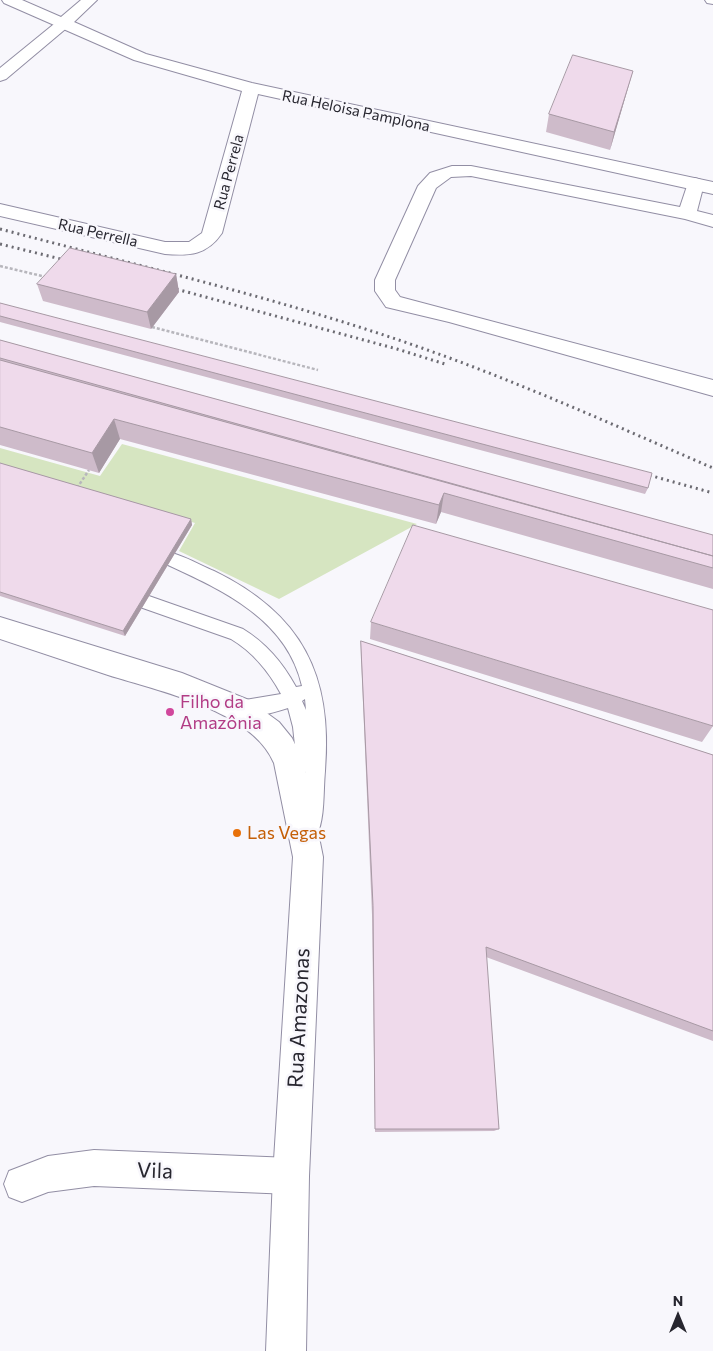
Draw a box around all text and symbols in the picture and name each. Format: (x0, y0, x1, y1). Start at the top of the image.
street label: Rua Heloisa Pamplona (280, 87, 432, 135)
street label: Rua Perrela (210, 132, 248, 212)
street label: Rua Perrella (56, 215, 140, 251)
place label: Filho da Amazônia (180, 691, 262, 734)
marker: Filho da Amazônia (164, 706, 176, 718)
place label: Las Vegas (247, 822, 326, 844)
marker: Las Vegas (231, 827, 243, 839)
street label: Rua Amazonas (283, 947, 315, 1089)
street label: Vila (137, 1158, 173, 1184)
north arrow (653, 1291, 703, 1341)
text: N (673, 1292, 683, 1309)

